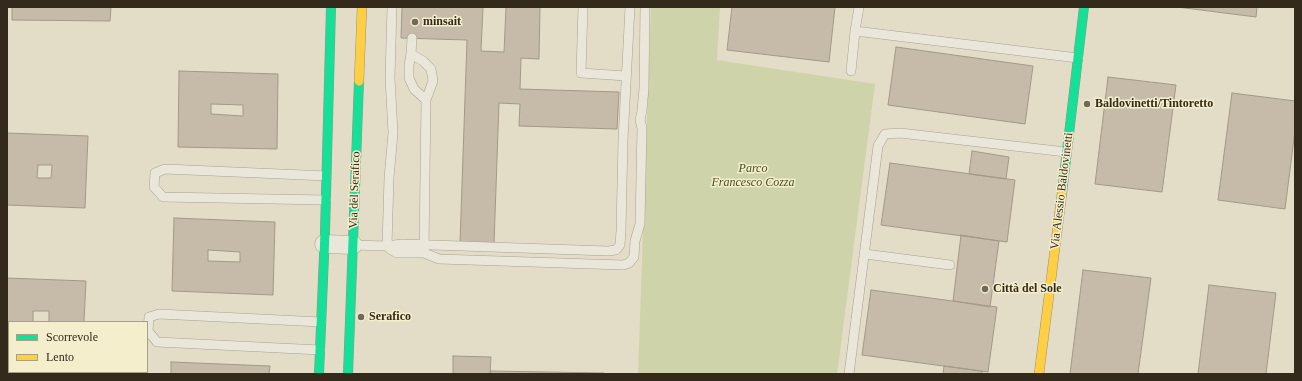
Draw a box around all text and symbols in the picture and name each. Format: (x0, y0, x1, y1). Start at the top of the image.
place label: minsait (423, 15, 461, 29)
marker: minsait (410, 17, 420, 27)
place label: Baldovinetti/Tintoretto (1095, 97, 1213, 111)
marker: Baldovinetti/Tintoretto (1082, 99, 1092, 109)
street label: Via Alessio Baldovinetti (1048, 132, 1076, 250)
street label: Via del Serafico (346, 151, 364, 229)
park label: Parco Francesco Cozza (712, 162, 794, 190)
place label: Città del Sole (993, 282, 1062, 296)
marker: Città del Sole (980, 284, 990, 294)
place label: Serafico (369, 310, 411, 324)
marker: Serafico (356, 312, 366, 322)
legend (8, 321, 148, 373)
text: Scorrevole (46, 330, 98, 344)
text: Lento (46, 350, 74, 364)

